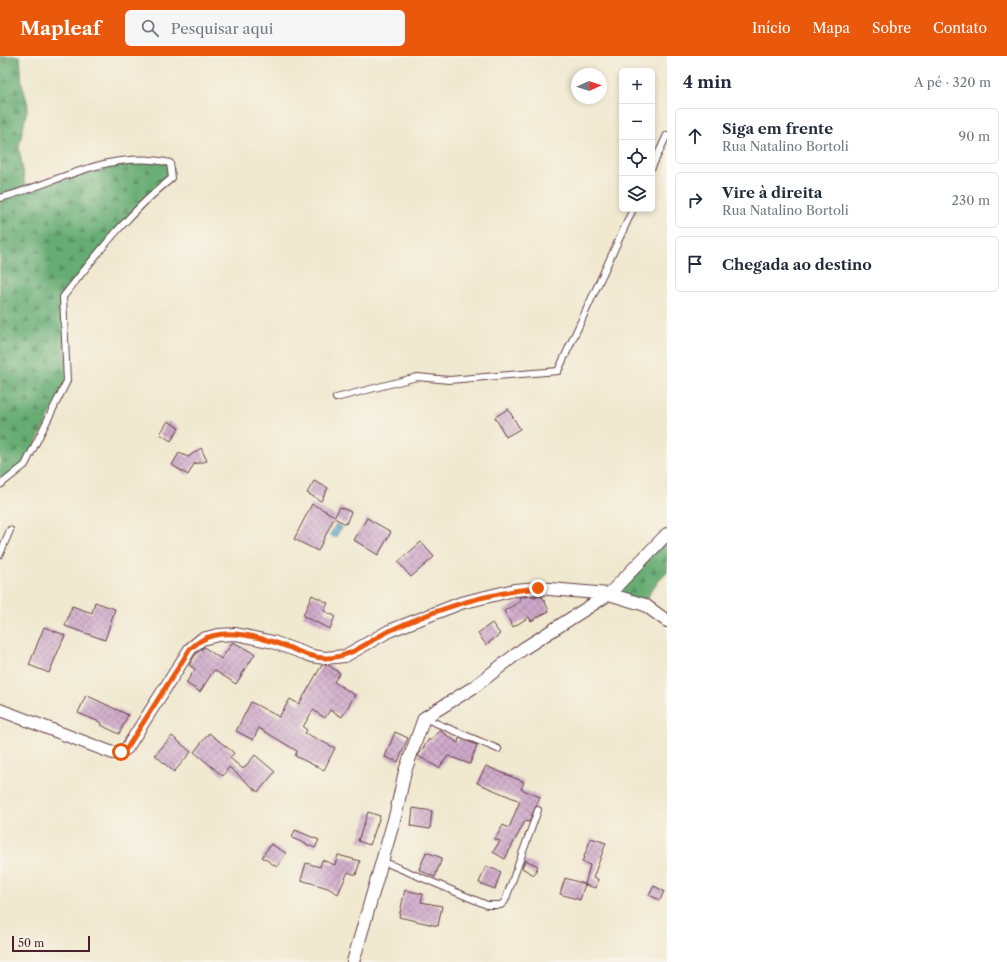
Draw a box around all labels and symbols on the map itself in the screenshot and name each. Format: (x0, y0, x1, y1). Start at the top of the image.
north arrow (571, 68, 607, 104)
route end (529, 579, 547, 597)
route start (112, 743, 130, 761)
scale bar (12, 934, 90, 953)

